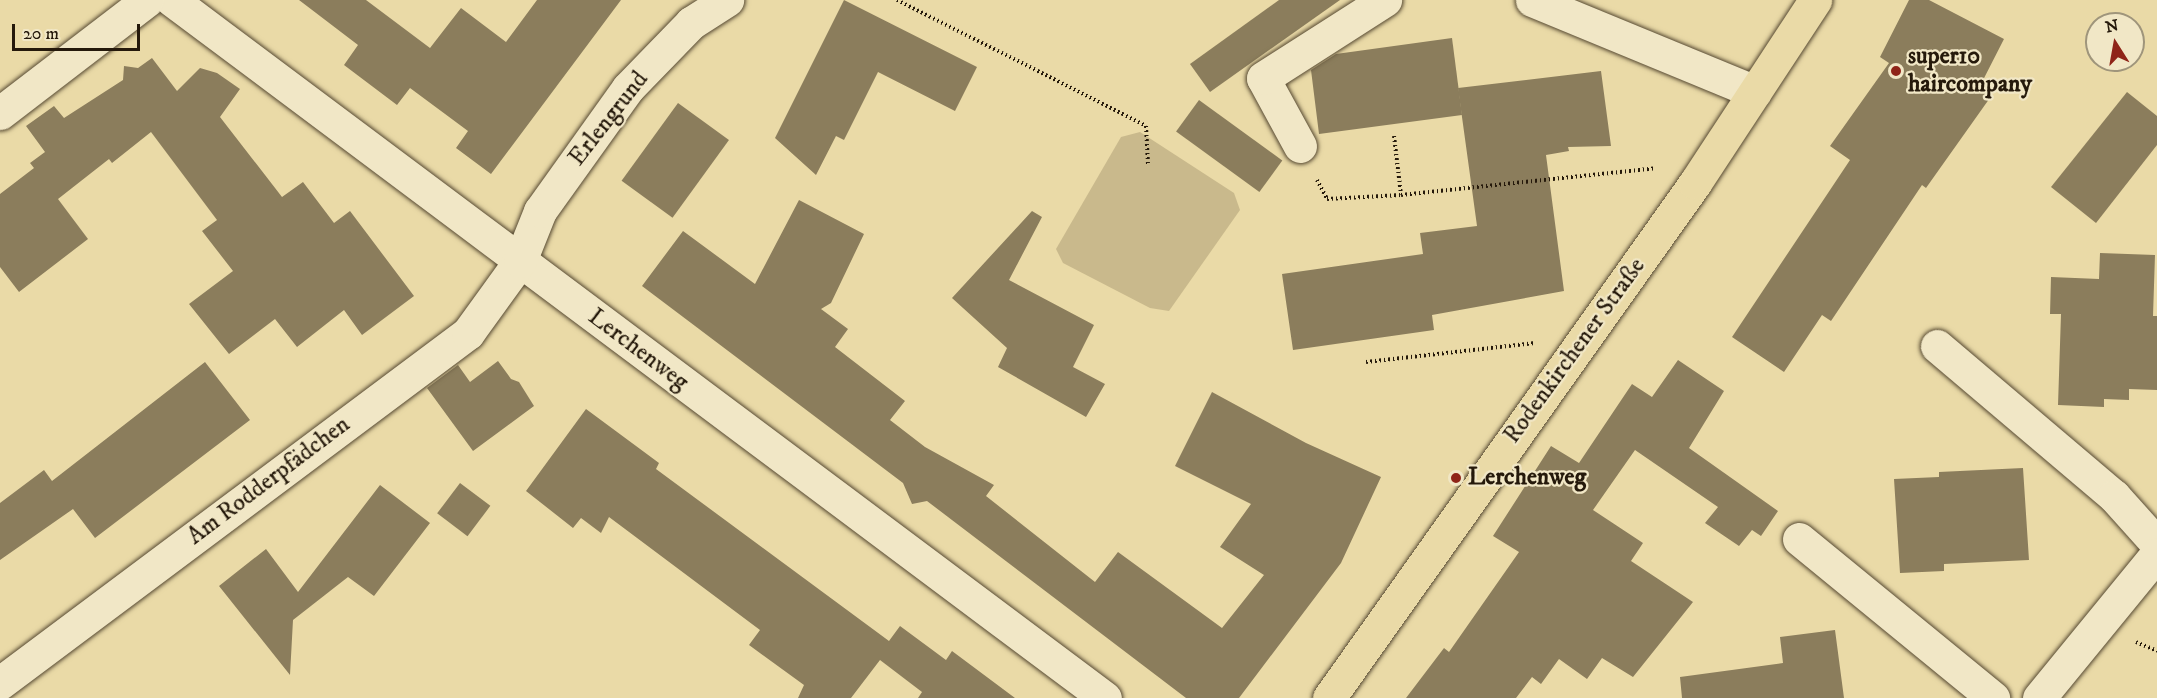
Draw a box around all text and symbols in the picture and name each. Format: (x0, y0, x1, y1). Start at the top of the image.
scale bar (15, 12, 142, 50)
north arrow (2085, 12, 2145, 72)
text: N (2104, 15, 2120, 37)
text: 20 m (23, 23, 59, 45)
place label: super10 haircompany (1908, 43, 2032, 99)
marker: super10 haircompany (1889, 64, 1903, 78)
street label: Erlengrund (563, 66, 655, 172)
street label: Rodenkirchener Straße (1498, 253, 1652, 449)
street label: Lerchenweg (582, 303, 694, 397)
street label: Am Rodderpfädchen (182, 411, 356, 551)
place label: Lerchenweg (1468, 464, 1586, 492)
marker: Lerchenweg (1449, 471, 1463, 485)

